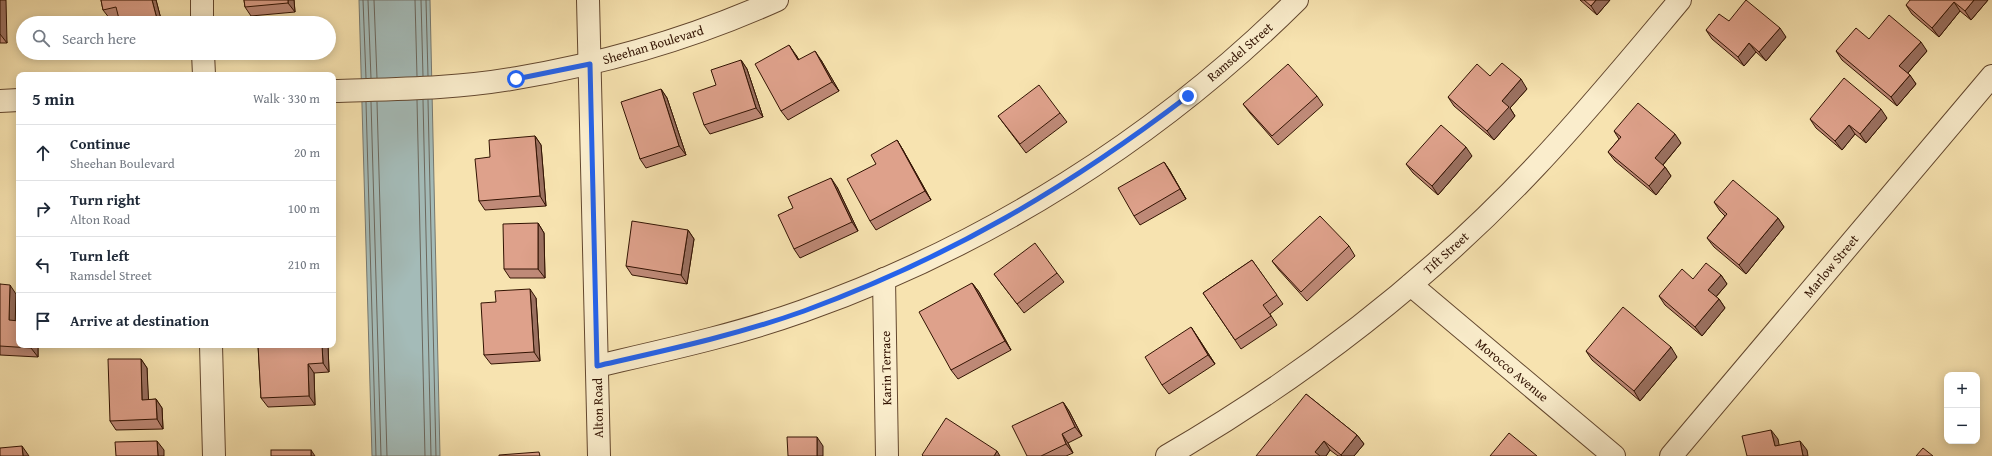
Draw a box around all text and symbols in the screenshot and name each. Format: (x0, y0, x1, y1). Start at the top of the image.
search box (16, 16, 336, 60)
street label: Ramsdel Street (1203, 18, 1277, 86)
street label: Sheehan Boulevard (600, 21, 706, 69)
icon: search (30, 27, 52, 49)
text: Search here (62, 28, 136, 49)
route start (507, 70, 525, 88)
text: 5 min (32, 86, 74, 111)
route end (1179, 87, 1197, 105)
text: Walk · 330 m (253, 89, 320, 108)
text: Continue (70, 133, 131, 154)
icon: ahead (32, 142, 54, 164)
text: 20 m (294, 143, 320, 162)
text: Sheehan Boulevard (70, 154, 175, 173)
text: Turn right (70, 189, 141, 210)
icon: right (32, 198, 54, 220)
text: 100 m (288, 199, 320, 218)
text: Alton Road (70, 210, 130, 229)
street label: Tift Street (1419, 227, 1473, 279)
street label: Marlow Street (1799, 230, 1863, 302)
text: Turn left (70, 245, 129, 266)
icon: left (32, 254, 54, 276)
text: 210 m (288, 255, 320, 274)
text: Ramsdel Street (70, 266, 152, 285)
icon: arrive (32, 310, 54, 332)
text: Arrive at destination (70, 310, 209, 331)
street label: Karin Terrace (876, 331, 896, 405)
street label: Morocco Avenue (1471, 334, 1553, 406)
map controls (1944, 372, 1980, 444)
button: + (1944, 372, 1980, 408)
street label: Alton Road (588, 378, 608, 438)
button: − (1944, 408, 1980, 444)

